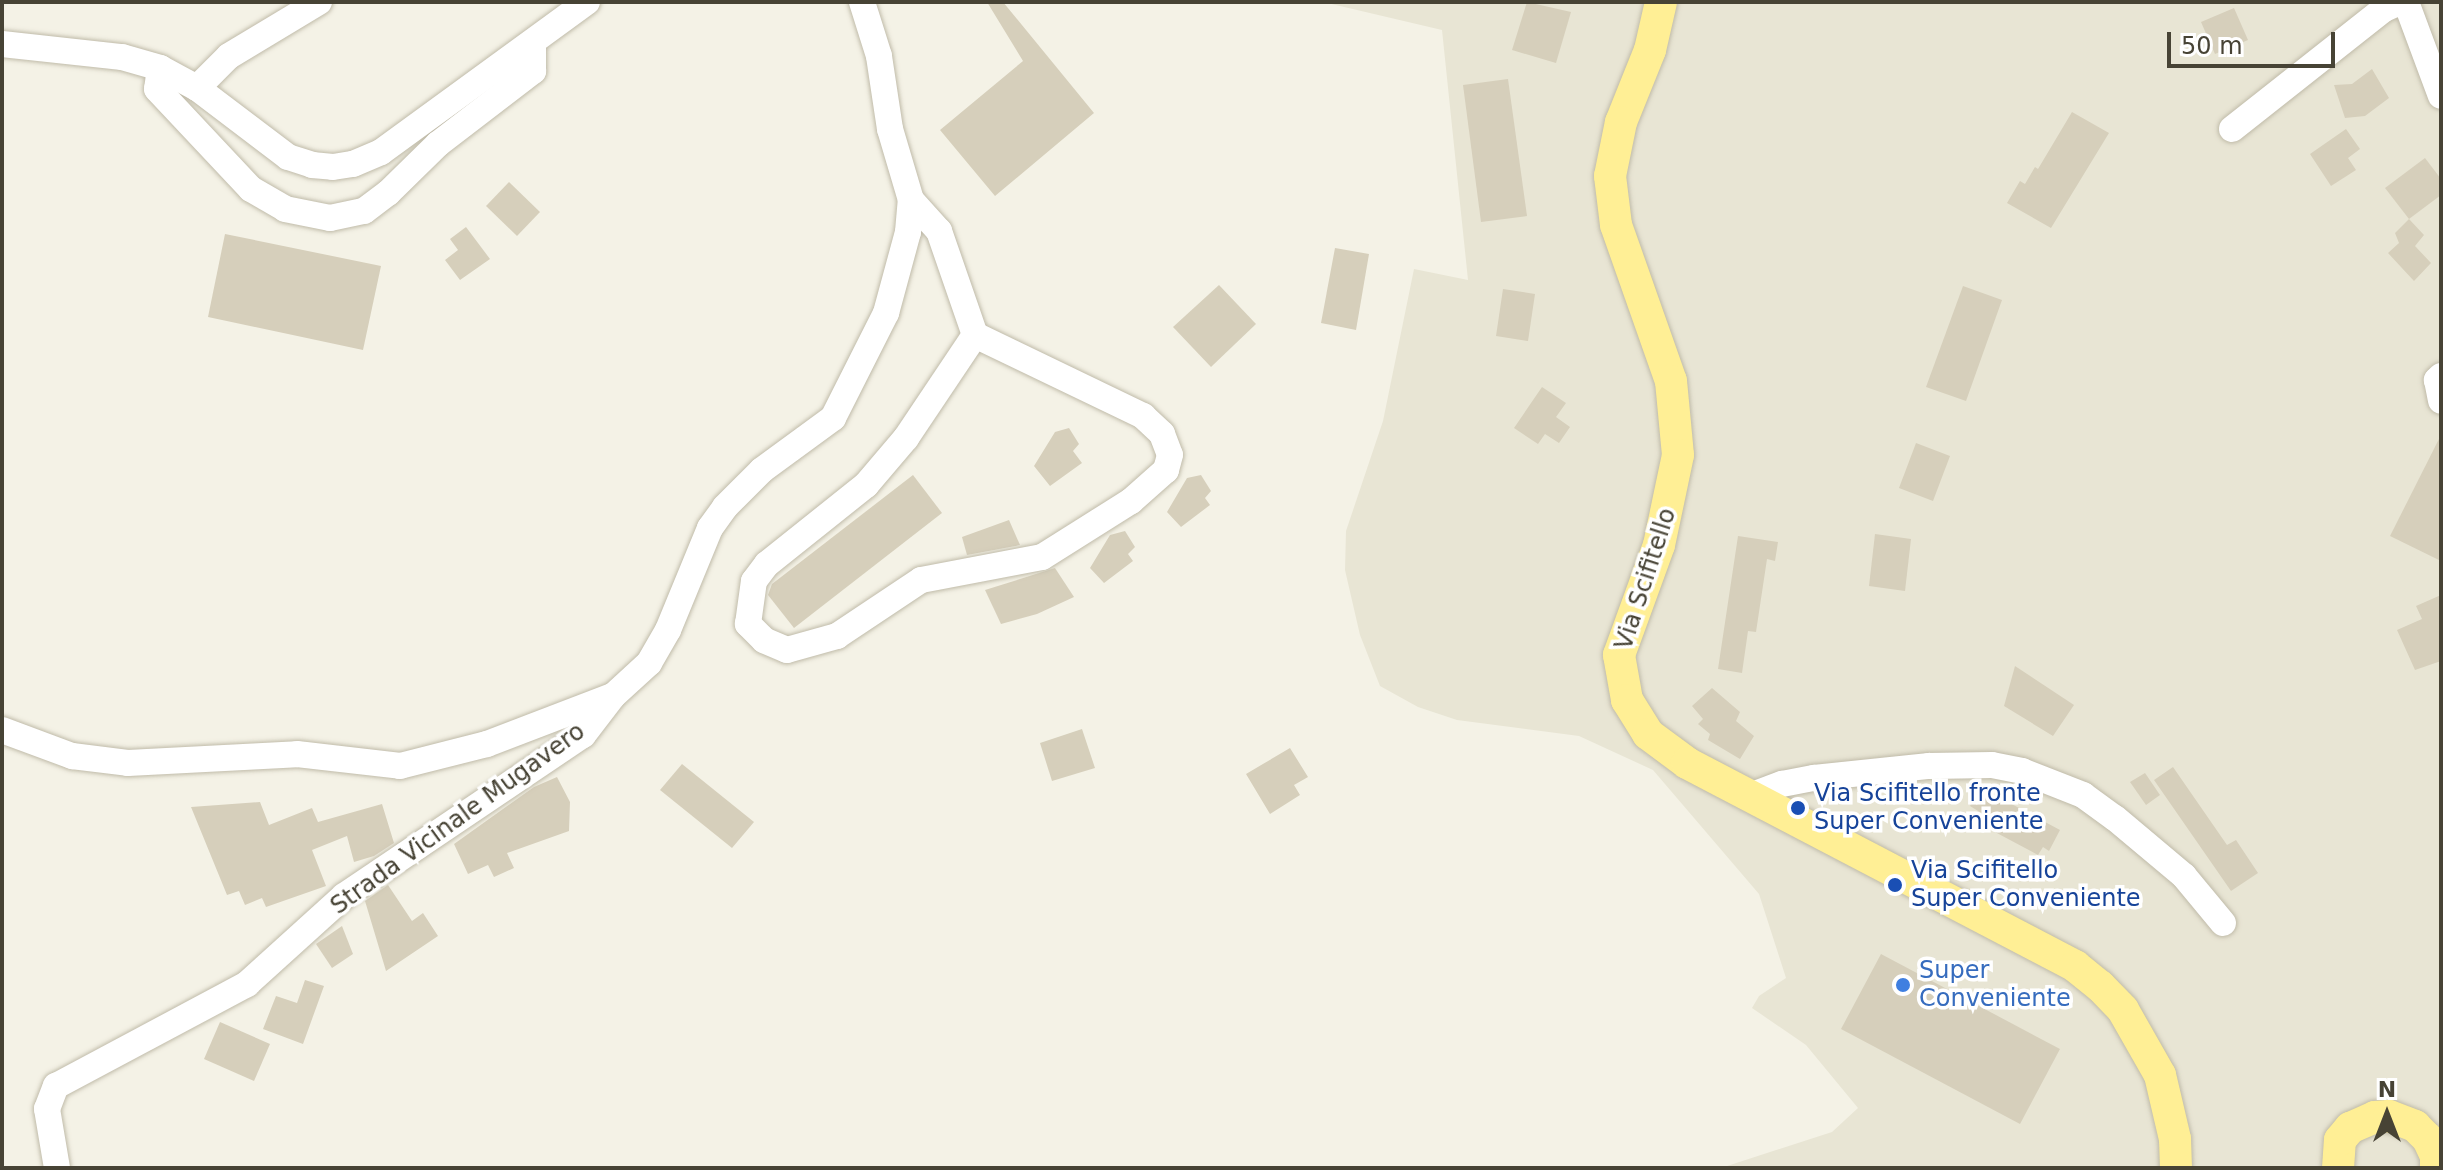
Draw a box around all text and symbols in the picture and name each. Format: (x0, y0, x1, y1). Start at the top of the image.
scale bar (2171, 16, 2339, 66)
text: 50 m (2181, 32, 2243, 60)
street label: Via Scifitello (1610, 505, 1682, 653)
street label: Strada Vicinale Mugavero (325, 717, 591, 921)
place label: Via Scifitello fronte Super Conveniente (1814, 780, 2044, 836)
marker: Via Scifitello fronte Super Conveniente (1789, 799, 1807, 817)
place label: Via Scifitello Super Conveniente (1911, 857, 2141, 913)
marker: Via Scifitello Super Conveniente (1886, 876, 1904, 894)
place label: Super Conveniente (1919, 957, 2071, 1013)
marker: Super Conveniente (1894, 976, 1912, 994)
north arrow (2347, 1074, 2427, 1154)
text: N (2378, 1077, 2396, 1102)

